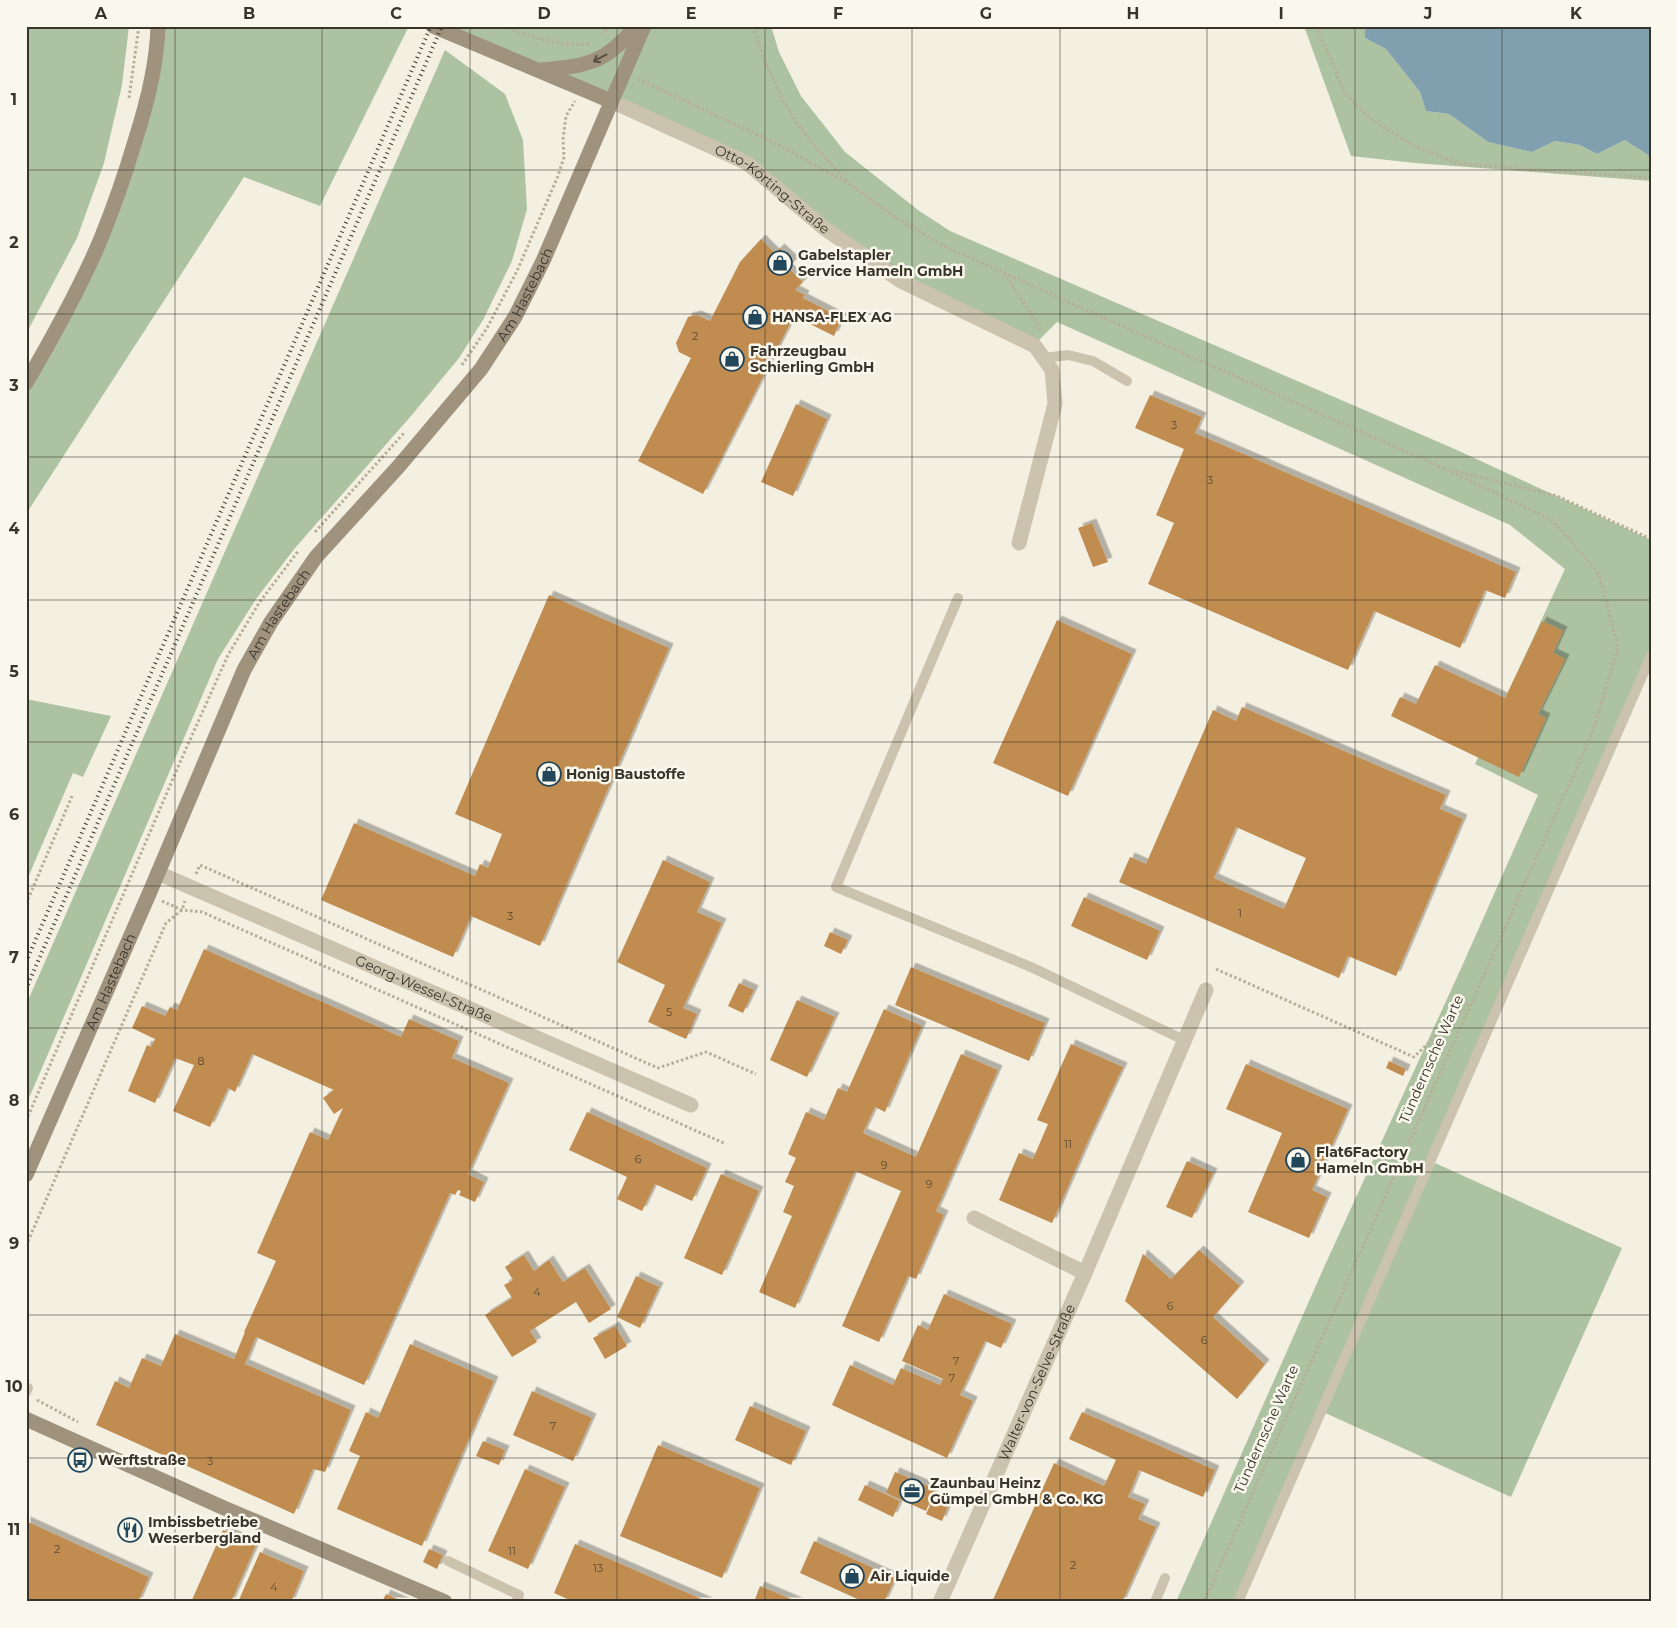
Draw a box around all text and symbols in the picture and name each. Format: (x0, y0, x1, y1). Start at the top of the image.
text: A (94, 4, 108, 23)
text: B (243, 4, 255, 23)
text: C (390, 4, 402, 23)
text: D (537, 4, 551, 23)
text: E (686, 4, 696, 23)
text: F (833, 4, 843, 23)
text: G (980, 4, 992, 23)
text: H (1127, 4, 1139, 23)
text: I (1278, 4, 1284, 23)
text: J (1423, 4, 1432, 23)
text: K (1570, 4, 1583, 23)
one-way arrow (592, 53, 607, 63)
text: 1 (11, 90, 17, 109)
street label: Otto-Körting-Straße (712, 140, 833, 238)
text: 2 (9, 233, 19, 252)
street label: Am Hastebach (492, 245, 557, 345)
place label: Gabelstapler Service Hameln GmbH (798, 246, 963, 280)
shop icon: Gabelstapler Service Hameln GmbH (767, 250, 793, 276)
shop icon: HANSA-FLEX AG (742, 304, 768, 330)
place label: HANSA-FLEX AG (772, 308, 892, 326)
house number: 2 (692, 329, 698, 343)
place label: Fahrzeugbau Schierling GmbH (750, 342, 874, 376)
shop icon: Fahrzeugbau Schierling GmbH (719, 346, 745, 372)
text: 3 (8, 376, 19, 395)
house number: 3 (1171, 418, 1177, 432)
house number: 3 (1207, 473, 1213, 487)
text: 4 (8, 519, 20, 538)
street label: Am Hastebach (243, 565, 314, 662)
text: 5 (9, 662, 19, 681)
shop icon: Honig Baustoffe (536, 761, 562, 787)
place label: Honig Baustoffe (566, 765, 685, 783)
text: 6 (9, 805, 19, 824)
house number: 1 (1238, 906, 1242, 920)
house number: 3 (507, 909, 513, 923)
street label: Am Hastebach (82, 930, 140, 1033)
text: 7 (9, 948, 19, 967)
street label: Georg-Wessel-Straße (352, 951, 495, 1027)
street label: Tündernsche Warte (1395, 992, 1467, 1126)
house number: 5 (666, 1005, 672, 1019)
house number: 8 (197, 1054, 205, 1068)
text: 8 (9, 1091, 19, 1110)
house number: 11 (1064, 1137, 1072, 1151)
place label: Flat6Factory Hameln GmbH (1316, 1143, 1424, 1177)
shop icon: Flat6Factory Hameln GmbH (1285, 1147, 1311, 1173)
house number: 6 (635, 1152, 642, 1166)
house number: 9 (881, 1158, 888, 1172)
house number: 9 (926, 1177, 933, 1191)
text: 9 (9, 1234, 19, 1253)
house number: 4 (533, 1285, 541, 1299)
house number: 6 (1167, 1299, 1174, 1313)
street label: Walter-von-Selve-Straße (994, 1301, 1079, 1464)
house number: 6 (1201, 1333, 1208, 1347)
house number: 7 (953, 1354, 959, 1368)
street label: Tündernsche Warte (1230, 1362, 1302, 1496)
house number: 7 (949, 1371, 955, 1385)
text: 10 (5, 1377, 23, 1396)
house number: 7 (550, 1419, 556, 1433)
bus stop icon: Werftstraße (67, 1447, 93, 1473)
place label: Werftstraße (98, 1451, 186, 1469)
house number: 3 (207, 1454, 213, 1468)
place label: Zaunbau Heinz Gümpel GmbH & Co. KG (930, 1474, 1104, 1508)
office icon: Zaunbau Heinz Gümpel GmbH & Co. KG (899, 1478, 925, 1504)
place label: Imbissbetriebe Weserbergland (148, 1513, 261, 1547)
restaurant icon: Imbissbetriebe Weserbergland (117, 1517, 143, 1543)
text: 11 (8, 1520, 20, 1539)
house number: 2 (54, 1542, 60, 1556)
house number: 11 (508, 1544, 516, 1558)
house number: 2 (1070, 1558, 1076, 1572)
house number: 13 (593, 1561, 603, 1575)
shop icon: Air Liquide (839, 1563, 865, 1589)
place label: Air Liquide (869, 1567, 950, 1585)
house number: 4 (270, 1580, 278, 1594)

